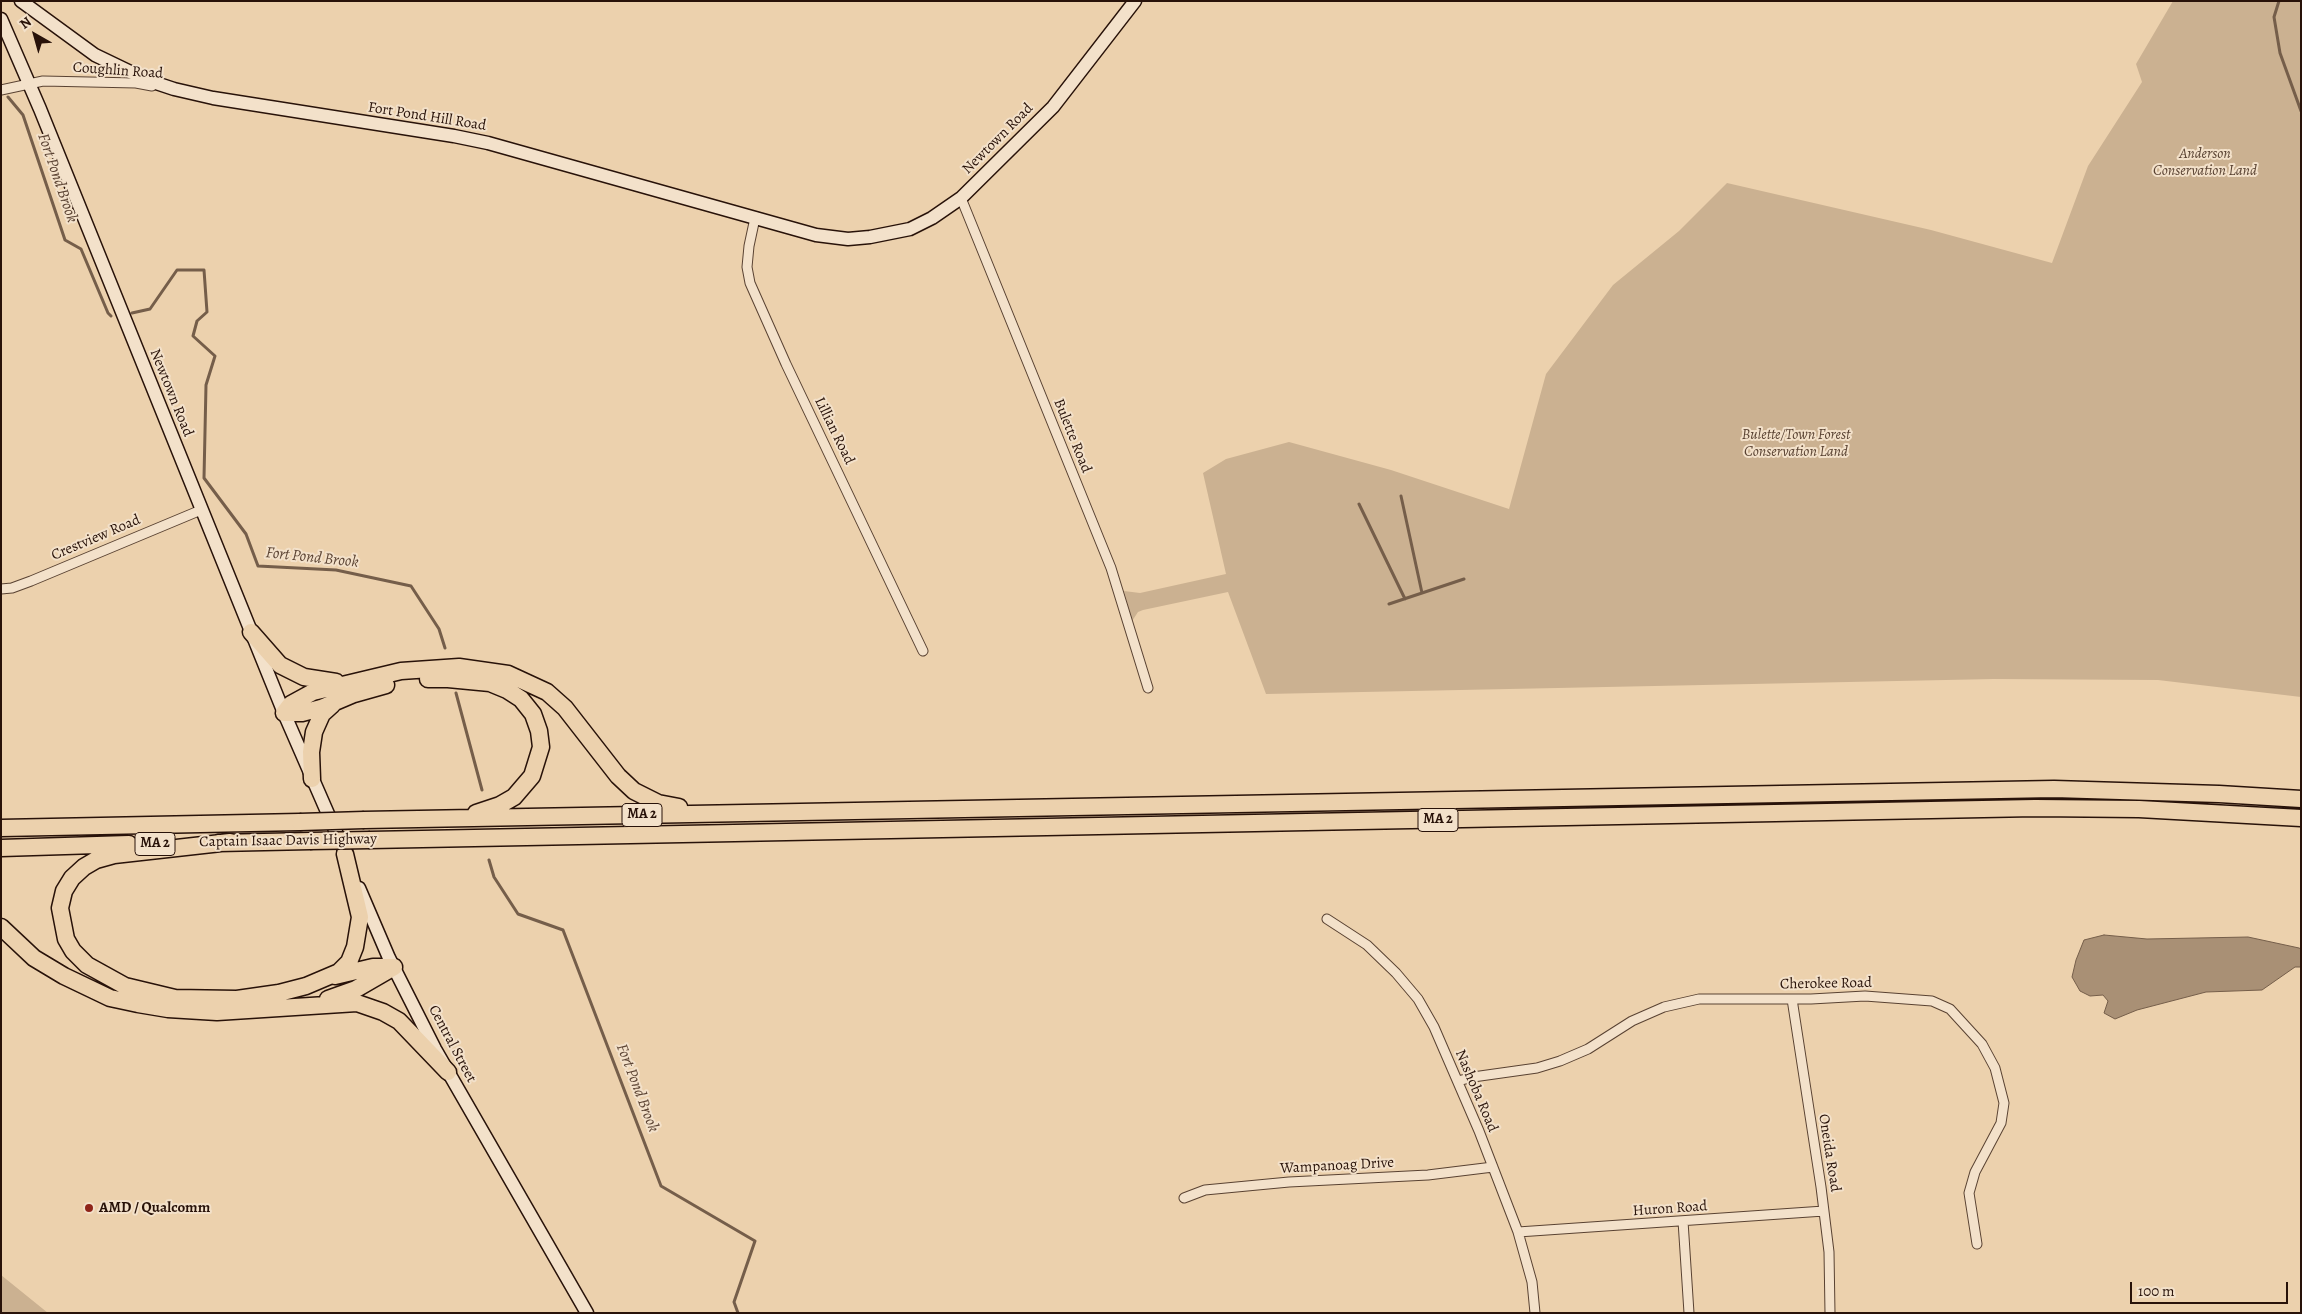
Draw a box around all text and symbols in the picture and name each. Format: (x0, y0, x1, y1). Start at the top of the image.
north arrow (10, 10, 60, 60)
text: N (16, 12, 35, 33)
street label: Coughlin Road (72, 59, 164, 83)
street label: Fort Pond Hill Road (367, 99, 487, 135)
street label: Newtown Road (959, 100, 1037, 178)
water label: Fort Pond Brook (33, 131, 81, 225)
park label: Anderson Conservation Land (2153, 145, 2257, 180)
street label: Newtown Road (145, 347, 197, 439)
street label: Lillian Road (810, 394, 858, 468)
street label: Bulette Road (1049, 396, 1095, 476)
park label: Bulette/Town Forest Conservation Land (1742, 426, 1850, 461)
street label: Crestview Road (49, 511, 143, 565)
water label: Fort Pond Brook (265, 544, 359, 572)
road number: MA 2 (622, 804, 662, 826)
road number: MA 2 (1418, 808, 1458, 832)
street label: Captain Isaac Davis Highway (199, 830, 377, 852)
road number: MA 2 (135, 832, 175, 856)
street label: Cherokee Road (1780, 974, 1872, 994)
street label: Central Street (424, 1002, 480, 1086)
water label: Fort Pond Brook (611, 1041, 663, 1135)
street label: Nashoba Road (1451, 1047, 1501, 1135)
street label: Oneida Road (1814, 1113, 1844, 1193)
street label: Wampanoag Drive (1280, 1154, 1394, 1178)
street label: Huron Road (1632, 1197, 1708, 1221)
place label: AMD / Qualcomm (99, 1199, 210, 1217)
marker: AMD / Qualcomm (83, 1202, 95, 1214)
scale bar (2132, 1272, 2290, 1304)
text: 100 m (2138, 1281, 2175, 1301)

